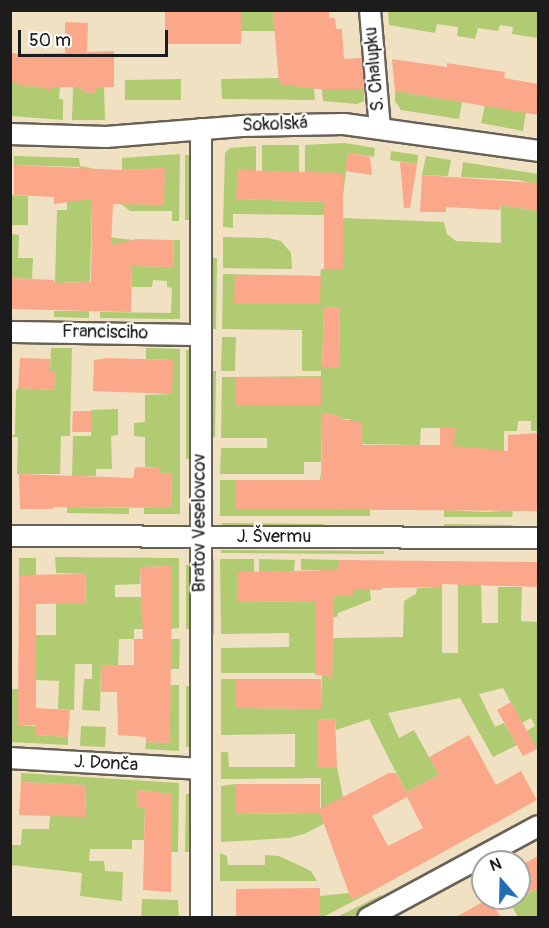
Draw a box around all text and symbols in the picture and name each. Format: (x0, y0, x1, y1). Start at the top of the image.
scale bar (21, 18, 171, 56)
street label: S. Chalupku (361, 26, 389, 112)
text: 50 m (29, 29, 71, 52)
street label: Sokolská (242, 113, 308, 137)
street label: Francisciho (62, 321, 148, 345)
street label: Bratov Veselovcov (189, 454, 211, 592)
street label: J. Švermu (237, 526, 311, 548)
street label: J. Donča (73, 752, 139, 776)
north arrow (471, 850, 531, 910)
text: N (487, 854, 504, 876)

